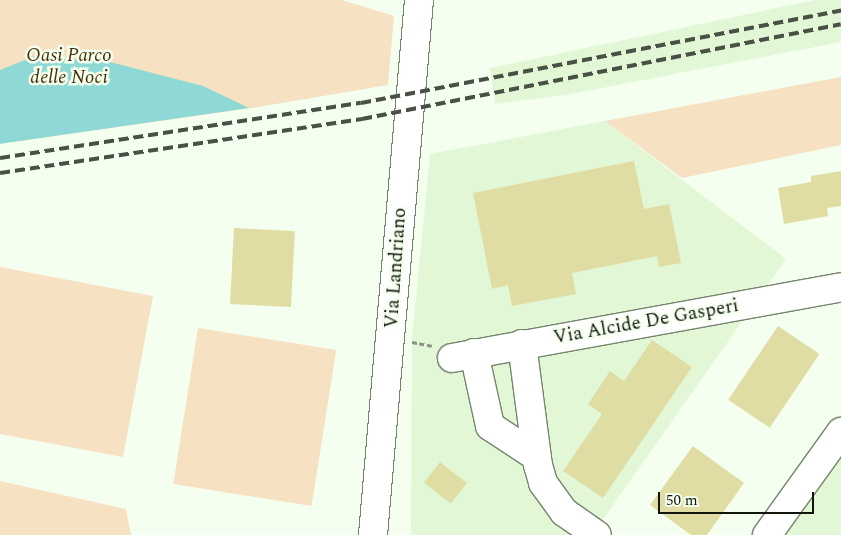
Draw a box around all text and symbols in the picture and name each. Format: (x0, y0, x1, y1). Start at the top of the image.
park label: Oasi Parco delle Noci (26, 45, 112, 89)
street label: Via Landriano (380, 207, 412, 329)
street label: Via Alcide De Gasperi (552, 294, 740, 350)
scale bar (661, 482, 817, 514)
text: 50 m (666, 489, 698, 512)

